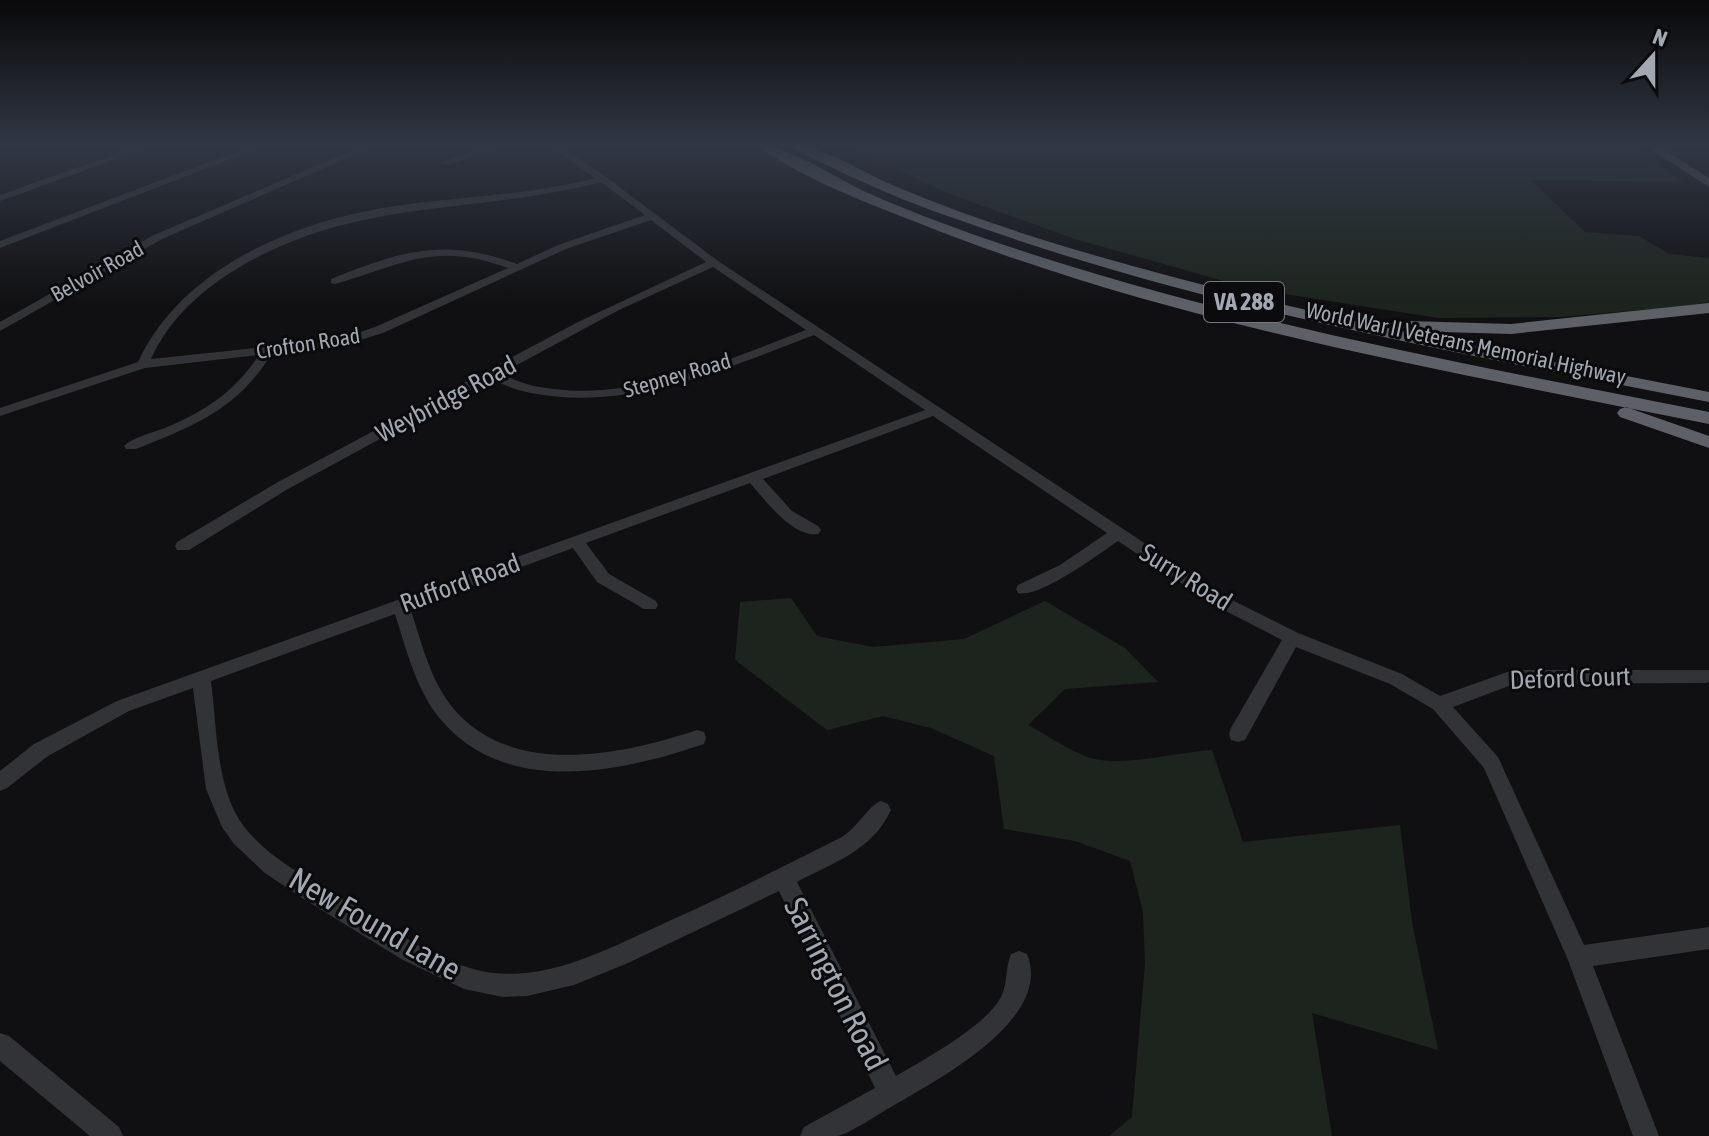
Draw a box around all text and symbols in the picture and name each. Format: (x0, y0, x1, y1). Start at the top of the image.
north arrow (1613, 16, 1693, 96)
text: N (1649, 23, 1671, 52)
street label: Belvoir Road (46, 235, 148, 307)
road number: VA 288 (1204, 282, 1284, 322)
street label: World War II Veterans Memorial Highway (1304, 296, 1628, 390)
street label: Crofton Road (254, 322, 362, 364)
street label: Stepney Road (620, 347, 734, 403)
street label: Weybridge Road (371, 350, 521, 448)
street label: Surry Road (1134, 537, 1238, 617)
street label: Rufford Road (396, 548, 524, 618)
street label: Deford Court (1509, 661, 1631, 695)
street label: New Found Lane (283, 860, 468, 988)
street label: Sarrington Road (777, 891, 896, 1076)

